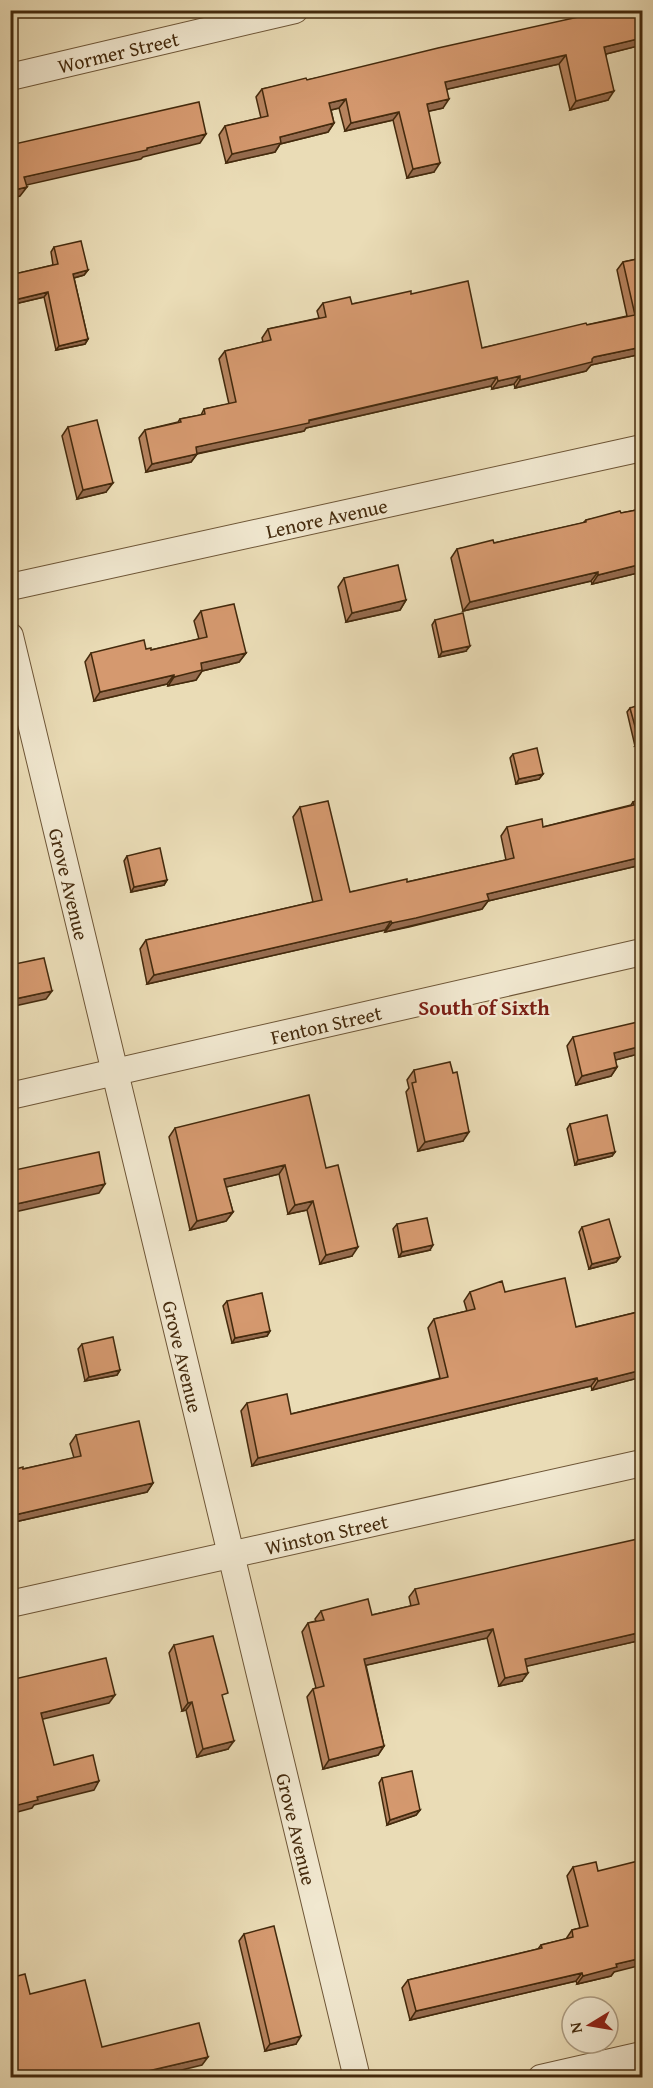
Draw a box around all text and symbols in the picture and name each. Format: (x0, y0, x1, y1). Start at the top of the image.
street label: Wormer Street (55, 23, 182, 80)
street label: Lenore Avenue (263, 490, 390, 545)
street label: Grove Avenue (42, 825, 97, 943)
district label: South of Sixth (418, 992, 550, 1023)
street label: Fenton Street (268, 997, 384, 1051)
street label: Grove Avenue (156, 1297, 211, 1415)
street label: Winston Street (262, 1506, 391, 1561)
street label: Grove Avenue (270, 1770, 325, 1888)
north arrow (560, 1995, 620, 2055)
text: N (562, 2020, 588, 2035)

